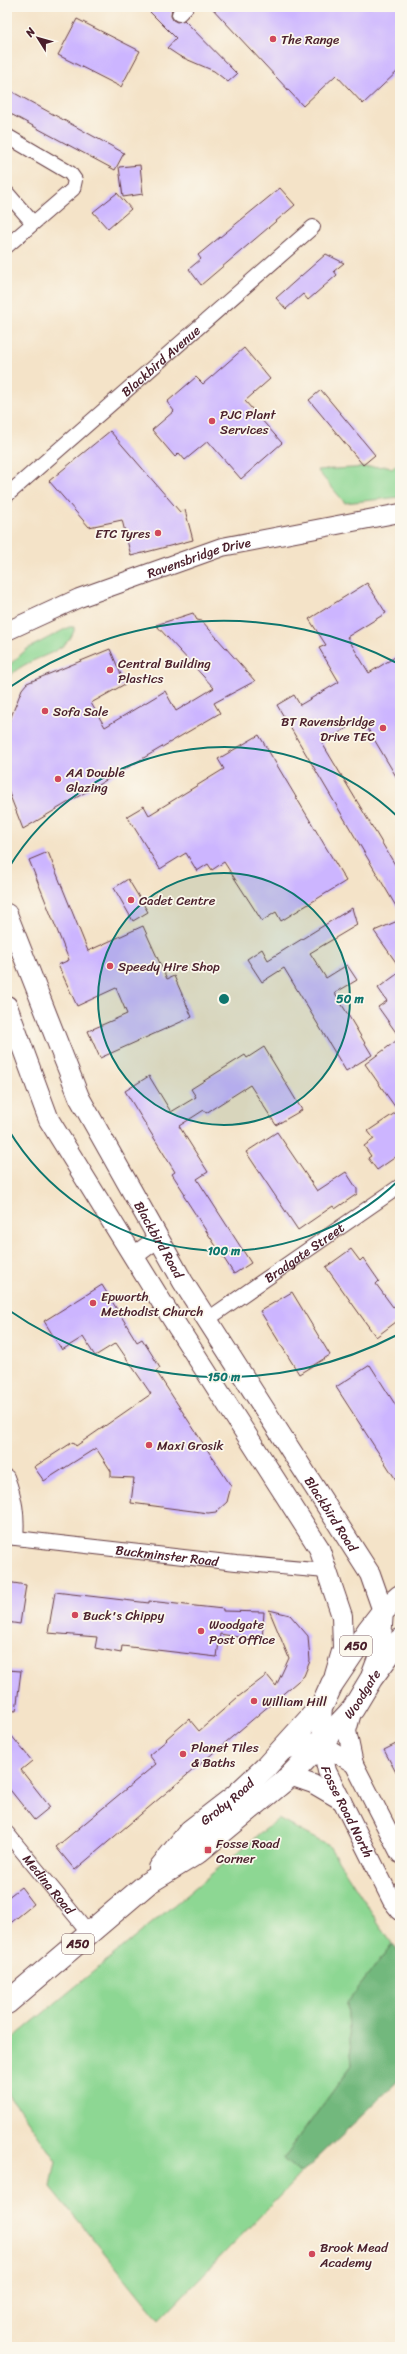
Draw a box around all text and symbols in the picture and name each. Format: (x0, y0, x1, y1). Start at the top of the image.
north arrow (18, 18, 58, 58)
text: N (20, 23, 41, 42)
place label: The Range (281, 28, 339, 51)
marker: The Range (268, 34, 278, 44)
street label: Blackbird Avenue (116, 319, 206, 402)
place label: PJC Plant Services (220, 403, 276, 441)
marker: PJC Plant Services (207, 416, 217, 426)
place label: ETC Tyres (95, 522, 151, 545)
marker: ETC Tyres (153, 528, 163, 538)
street label: Ravensbridge Drive (144, 531, 253, 585)
place label: Central Building Plastics (118, 652, 211, 690)
marker: Central Building Plastics (105, 665, 115, 675)
place label: Sofa Sale (53, 700, 109, 723)
marker: Sofa Sale (40, 706, 50, 716)
place label: BT Ravensbridge Drive TEC (281, 710, 375, 748)
marker: BT Ravensbridge Drive TEC (378, 723, 388, 733)
place label: AA Double Glazing (65, 761, 125, 799)
marker: AA Double Glazing (53, 774, 63, 784)
place label: Cadet Centre (139, 889, 216, 912)
marker: Cadet Centre (126, 895, 136, 905)
place label: Speedy Hire Shop (118, 955, 220, 978)
marker: Speedy Hire Shop (105, 961, 115, 971)
text: 50 m (336, 988, 364, 1010)
centre of rings (217, 992, 231, 1006)
street label: Blackbird Road (128, 1197, 190, 1284)
street label: Bradgate Street (259, 1216, 350, 1289)
text: 100 m (208, 1240, 241, 1262)
place label: Epworth Methodist Church (101, 1285, 204, 1323)
marker: Epworth Methodist Church (88, 1298, 98, 1308)
text: 150 m (208, 1366, 241, 1388)
place label: Maxi Grosik (157, 1434, 224, 1457)
marker: Maxi Grosik (144, 1440, 154, 1450)
street label: Blackbird Road (298, 1472, 364, 1557)
street label: Buckminster Road (114, 1538, 221, 1573)
place label: Buck's Chippy (83, 1604, 164, 1627)
marker: Buck's Chippy (70, 1610, 80, 1620)
place label: Woodgate Post Office (209, 1613, 276, 1651)
marker: Woodgate Post Office (196, 1626, 206, 1636)
road number: A50 (340, 1636, 372, 1656)
street label: Woodgate (338, 1664, 387, 1724)
place label: William Hill (262, 1690, 327, 1713)
marker: William Hill (249, 1696, 259, 1706)
place label: Planet Tiles & Baths (191, 1736, 259, 1774)
marker: Planet Tiles & Baths (178, 1749, 188, 1759)
street label: Fosse Road North (314, 1764, 380, 1862)
street label: Groby Road (195, 1772, 261, 1831)
place label: Fosse Road Corner (216, 1832, 281, 1870)
marker: Fosse Road Corner (203, 1845, 213, 1855)
street label: Medina Road (17, 1849, 81, 1921)
road number: A50 (62, 1934, 94, 1954)
place label: Brook Mead Academy (319, 2236, 389, 2274)
marker: Brook Mead Academy (307, 2249, 317, 2259)

